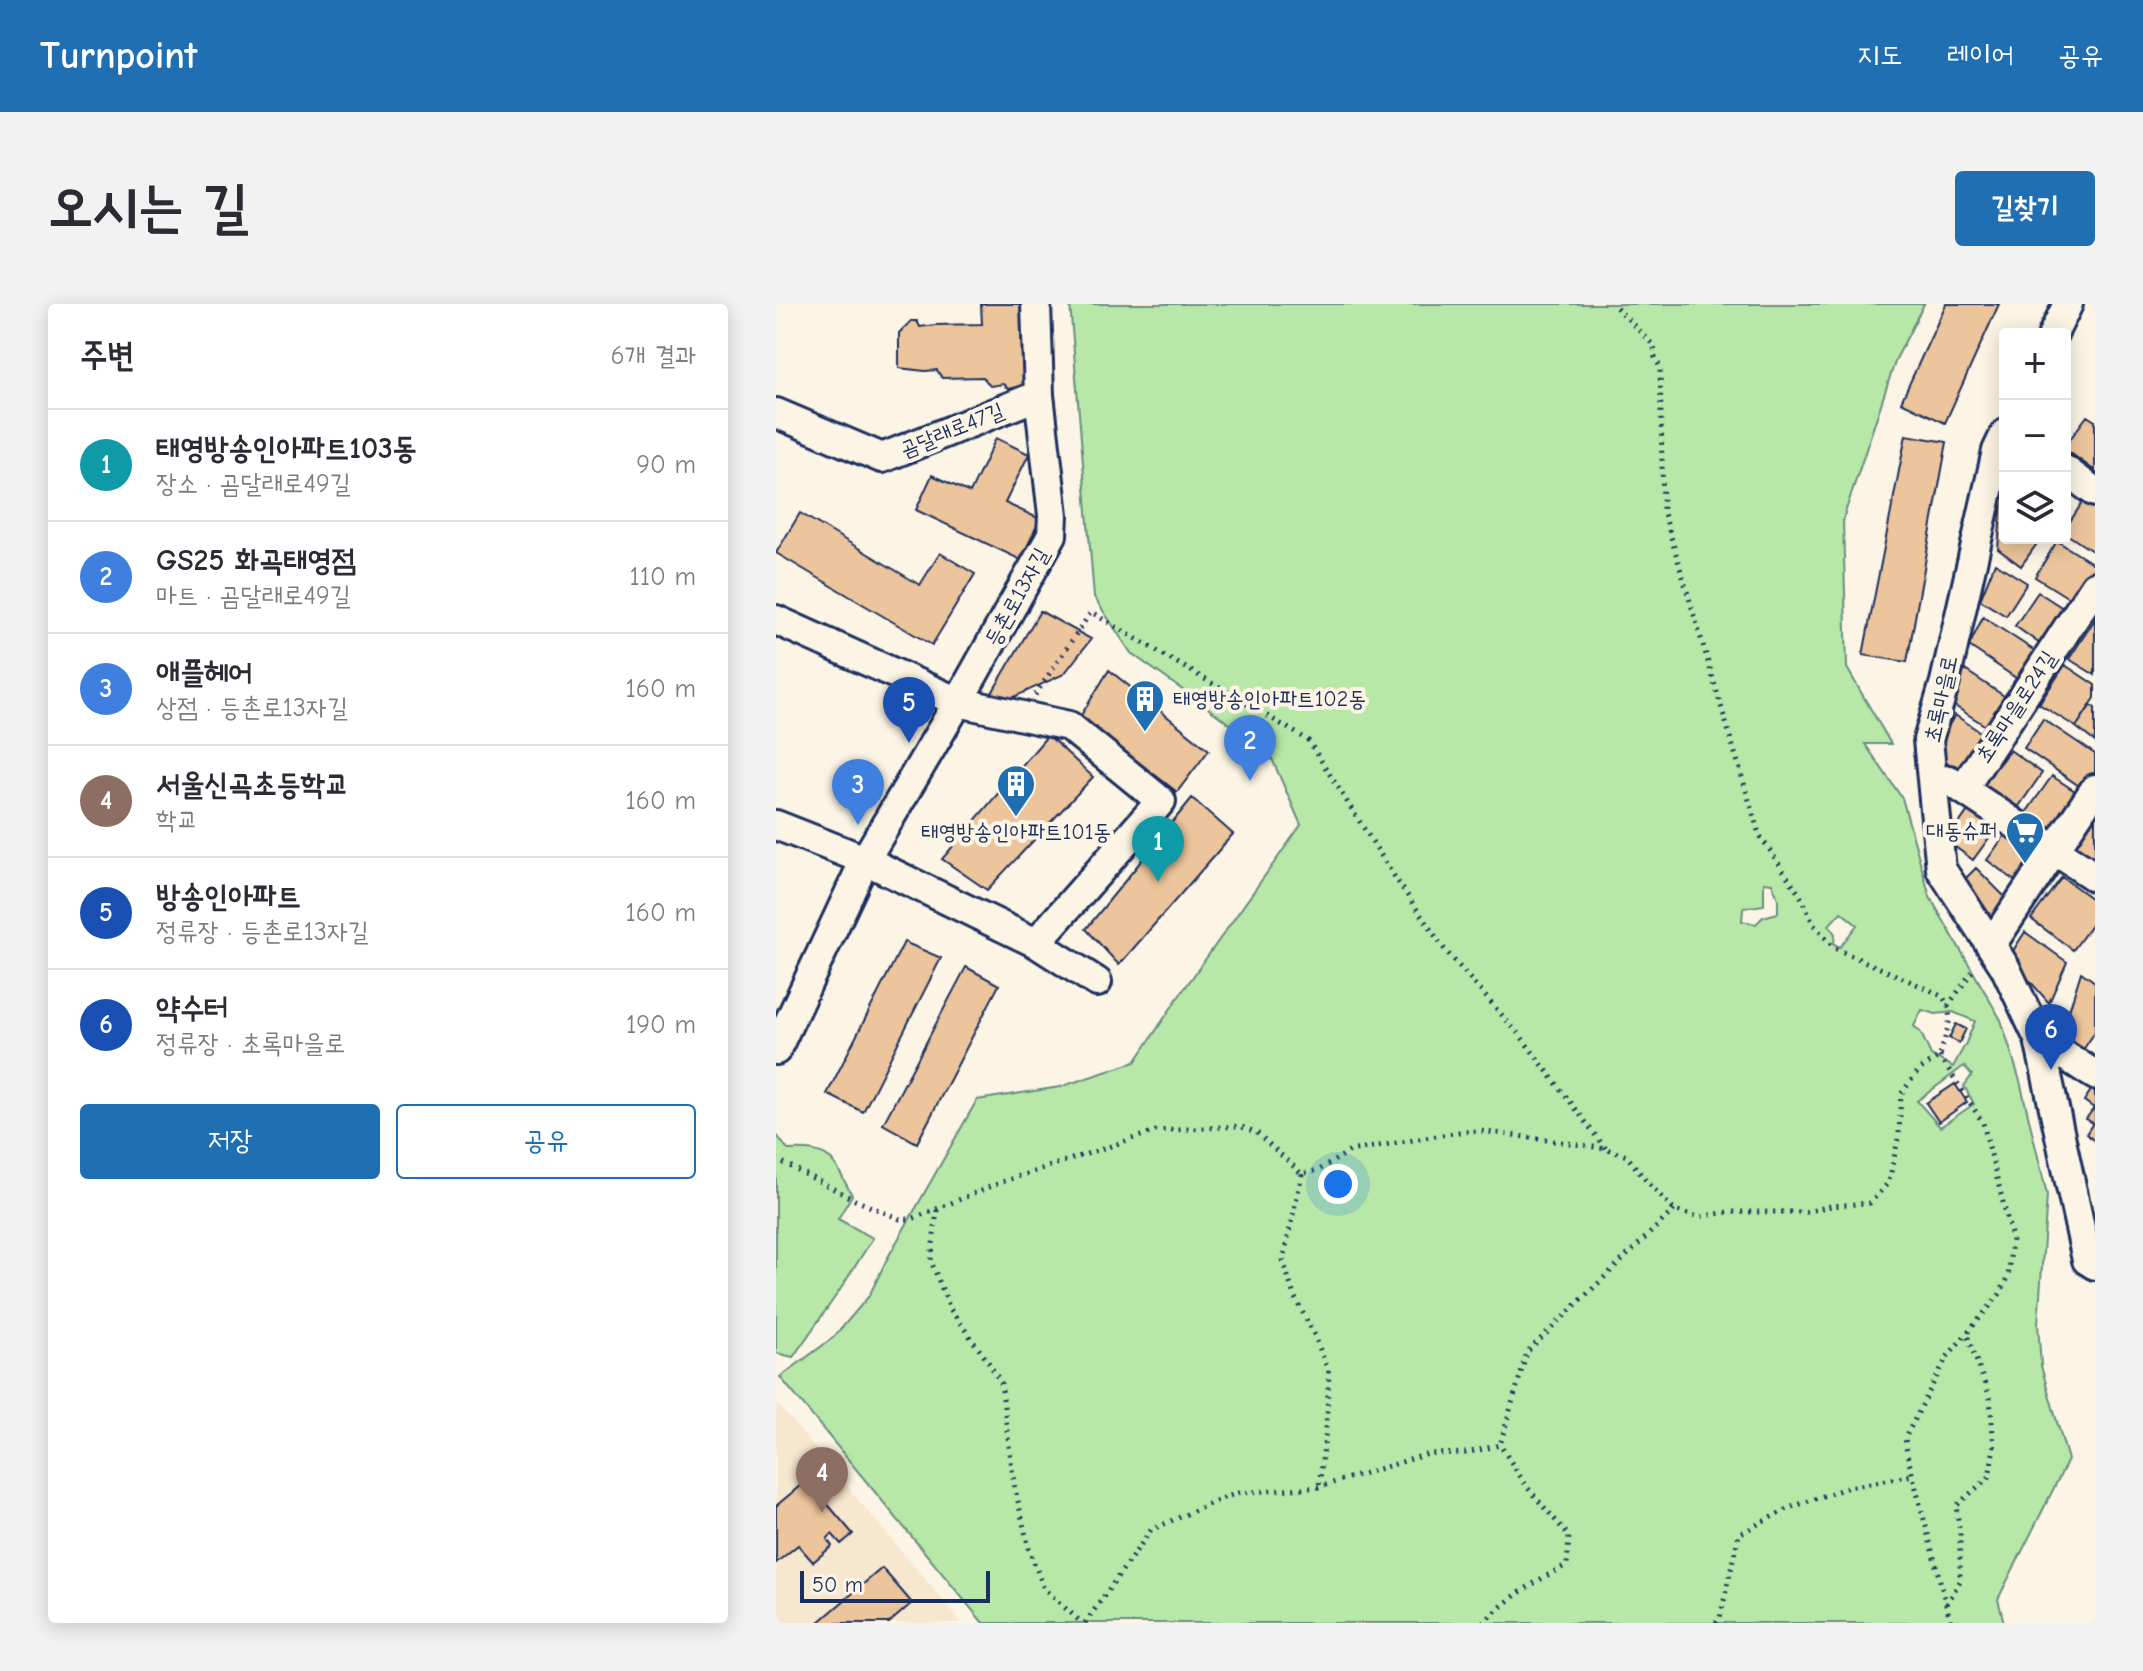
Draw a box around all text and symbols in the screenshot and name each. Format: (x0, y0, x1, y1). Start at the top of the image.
text: Turnpoint (40, 34, 197, 78)
text: 지도 (1857, 39, 1902, 71)
text: 레이어 (1946, 39, 2014, 71)
text: 공유 (2058, 39, 2103, 71)
button: 길찾기 (1955, 171, 2095, 246)
text: 오시는 길 (48, 175, 248, 239)
map controls (1999, 328, 2071, 544)
button: + (1999, 328, 2071, 400)
text: 주변 (80, 335, 135, 375)
text: 6개 결과 (610, 341, 696, 371)
street label: 곰달래로47길 (896, 397, 1008, 463)
button: − (1999, 400, 2071, 472)
text: 태영방송인아파트103동 (156, 431, 417, 466)
text: 1 (101, 450, 111, 480)
text: 90 m (636, 450, 696, 480)
text: 장소 · 곰달래로49길 (156, 469, 351, 499)
button: layers (1999, 472, 2071, 544)
text: GS25 화곡태영점 (156, 543, 356, 578)
street label: 등촌로13자길 (979, 543, 1055, 651)
text: 2 (100, 562, 112, 592)
text: 110 m (629, 562, 696, 592)
text: 마트 · 곰달래로49길 (156, 581, 351, 611)
street label: 초록마을로24길 (1970, 646, 2062, 768)
street label: 초록마을로 (1919, 653, 1963, 745)
text: 애플헤어 (156, 655, 253, 690)
text: 3 (100, 674, 112, 704)
text: 160 m (626, 674, 696, 704)
pin: 5 (883, 677, 935, 743)
building icon: 태영방송인아파트102동 (1124, 678, 1166, 733)
place label: 태영방송인아파트102동 (1173, 686, 1366, 712)
text: 상점 · 등촌로13자길 (156, 693, 348, 723)
pin: 2 (1224, 715, 1276, 781)
pin: 3 (832, 759, 884, 825)
building icon: 태영방송인아파트101동 (995, 763, 1037, 818)
text: 서울신곡초등학교 (156, 767, 349, 802)
text: 4 (100, 786, 112, 816)
text: 160 m (626, 786, 696, 816)
text: 학교 (156, 805, 198, 835)
supermarket icon: 대동슈퍼 (2004, 810, 2046, 865)
pin: 1 (1132, 816, 1184, 882)
place label: 대동슈퍼 (1926, 818, 1997, 844)
place label: 태영방송인아파트101동 (921, 819, 1111, 845)
text: 방송인아파트 (156, 879, 301, 914)
text: 5 (99, 898, 113, 928)
text: 160 m (626, 898, 696, 928)
text: 정류장 · 등촌로13자길 (156, 917, 369, 947)
text: 약수터 (156, 991, 228, 1026)
pin: 6 (2025, 1004, 2077, 1070)
text: 6 (99, 1010, 113, 1040)
text: 190 m (626, 1010, 696, 1040)
text: 정류장 · 초록마을로 (156, 1029, 345, 1059)
button: 저장 (80, 1104, 380, 1179)
button: 공유 (396, 1104, 696, 1179)
your location (1318, 1164, 1358, 1204)
pin: 4 (796, 1447, 848, 1513)
scale bar (800, 1567, 990, 1603)
text: 50 m (812, 1572, 863, 1598)

